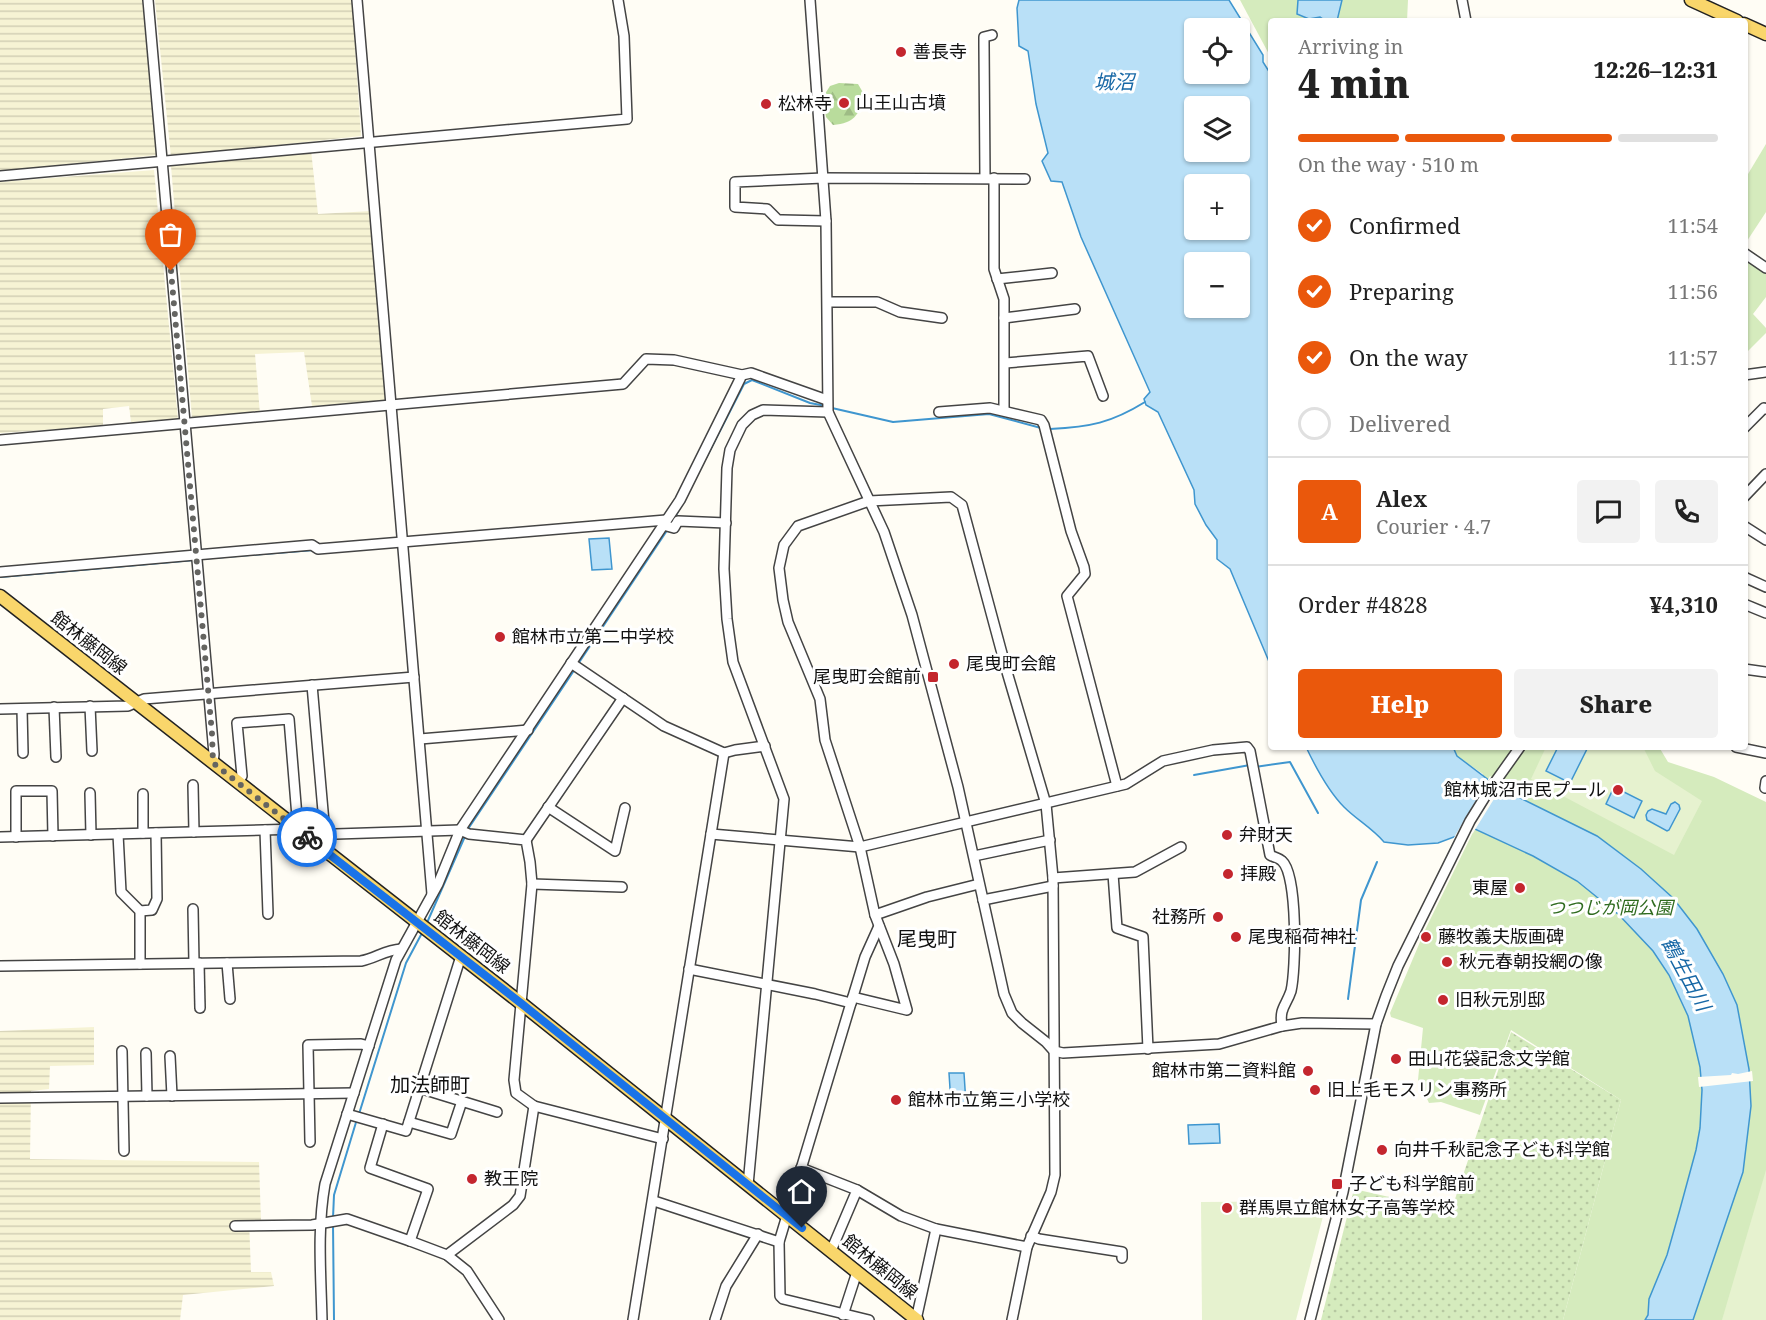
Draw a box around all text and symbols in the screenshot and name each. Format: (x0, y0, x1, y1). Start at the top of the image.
map controls (1184, 18, 1250, 318)
button: locate (1184, 18, 1250, 84)
text: Arriving in (1298, 33, 1403, 60)
place label: 善長寺 (913, 39, 967, 63)
marker: 善長寺 (894, 45, 908, 59)
text: 12:26–12:31 (1594, 54, 1718, 84)
text: 4 min (1298, 56, 1410, 109)
water label: 城沼 (1094, 68, 1137, 95)
place label: 山王山古墳 (856, 90, 946, 114)
place label: 松林寺 (778, 91, 832, 115)
marker: 山王山古墳 (837, 96, 851, 110)
button: layers (1184, 96, 1250, 162)
marker: 松林寺 (759, 97, 773, 111)
text: On the way · 510 m (1298, 151, 1479, 178)
button: + (1184, 174, 1250, 240)
pin (145, 209, 196, 271)
icon: check (1298, 209, 1331, 242)
text: Confirmed (1349, 210, 1460, 240)
text: 11:54 (1668, 212, 1718, 239)
icon: bag (154, 218, 187, 251)
button: − (1184, 252, 1250, 318)
icon: check (1298, 275, 1331, 308)
text: Preparing (1349, 276, 1454, 306)
text: 11:56 (1668, 278, 1718, 305)
icon: check (1298, 341, 1331, 374)
text: On the way (1349, 342, 1468, 372)
text: 11:57 (1668, 344, 1718, 371)
text: Delivered (1349, 408, 1451, 438)
button: chat (1577, 480, 1640, 543)
button: phone (1655, 480, 1718, 543)
text: Alex (1376, 483, 1427, 513)
text: A (1321, 496, 1338, 526)
text: Courier · 4.7 (1376, 513, 1491, 540)
text: Order #4828 (1298, 589, 1428, 619)
text: ¥4,310 (1649, 589, 1718, 619)
street label: 館林藤岡線 (47, 605, 132, 679)
place label: 館林市立第二中学校 (512, 624, 674, 648)
marker: 館林市立第二中学校 (493, 630, 507, 644)
place label: 尾曳町会館 (966, 651, 1056, 675)
marker: 尾曳町会館 (947, 657, 961, 671)
place label: 尾曳町会館前 (813, 664, 921, 688)
button: Help (1298, 669, 1502, 738)
button: Share (1514, 669, 1718, 738)
marker: 尾曳町会館前 (926, 670, 940, 684)
place label: 館林城沼市民プール (1444, 777, 1606, 801)
marker: 館林城沼市民プール (1611, 783, 1625, 797)
courier (277, 807, 337, 867)
icon: bike (291, 821, 324, 854)
place label: 弁財天 (1239, 822, 1293, 846)
marker: 弁財天 (1220, 828, 1234, 842)
place label: 拝殿 (1240, 861, 1276, 885)
marker: 拝殿 (1221, 867, 1235, 881)
place label: 東屋 (1472, 875, 1508, 899)
marker: 東屋 (1513, 881, 1527, 895)
park label: つつじが岡公園 (1547, 895, 1676, 919)
street label: 館林藤岡線 (430, 904, 515, 978)
place label: 社務所 (1152, 904, 1206, 928)
marker: 社務所 (1211, 910, 1225, 924)
place label: 尾曳稲荷神社 (1248, 924, 1356, 948)
place label: 藤牧義夫版画碑 (1438, 924, 1564, 948)
district label: 尾曳町 (897, 925, 957, 952)
marker: 尾曳稲荷神社 (1229, 930, 1243, 944)
marker: 藤牧義夫版画碑 (1419, 930, 1433, 944)
water label: 鶴生田川 (1656, 932, 1718, 1017)
place label: 秋元春朝投網の像 (1459, 949, 1603, 973)
marker: 秋元春朝投網の像 (1440, 955, 1454, 969)
place label: 旧秋元別邸 (1455, 987, 1545, 1011)
marker: 旧秋元別邸 (1436, 993, 1450, 1007)
place label: 田山花袋記念文学館 (1408, 1046, 1570, 1070)
marker: 田山花袋記念文学館 (1389, 1052, 1403, 1066)
place label: 館林市第二資料館 (1152, 1058, 1296, 1082)
marker: 館林市第二資料館 (1301, 1064, 1315, 1078)
district label: 加法師町 (390, 1071, 470, 1098)
place label: 旧上毛モスリン事務所 (1327, 1077, 1507, 1101)
marker: 旧上毛モスリン事務所 (1308, 1083, 1322, 1097)
place label: 館林市立第三小学校 (908, 1087, 1070, 1111)
marker: 館林市立第三小学校 (889, 1093, 903, 1107)
place label: 向井千秋記念子ども科学館 (1394, 1137, 1610, 1161)
marker: 向井千秋記念子ども科学館 (1375, 1143, 1389, 1157)
place label: 教王院 (484, 1166, 538, 1190)
pin (776, 1166, 827, 1228)
place label: 子ども科学館前 (1349, 1171, 1475, 1195)
marker: 教王院 (465, 1172, 479, 1186)
icon: home (785, 1175, 818, 1208)
marker: 子ども科学館前 (1330, 1177, 1344, 1191)
place label: 群馬県立館林女子高等学校 (1239, 1195, 1455, 1219)
marker: 群馬県立館林女子高等学校 (1220, 1201, 1234, 1215)
street label: 館林藤岡線 (838, 1229, 923, 1304)

